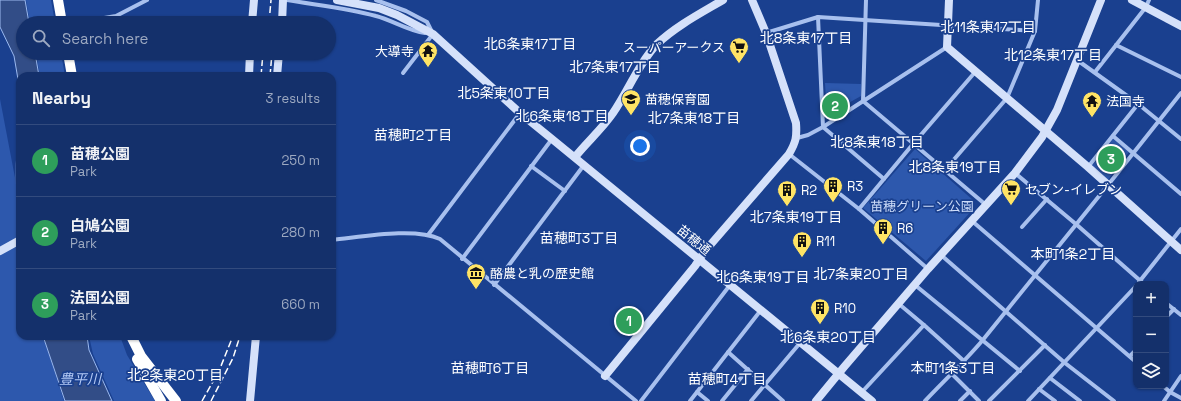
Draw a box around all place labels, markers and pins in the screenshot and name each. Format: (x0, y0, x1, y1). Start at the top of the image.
supermarket icon: スーパーアークス (728, 36, 750, 64)
place label: スーパーアークス (623, 39, 725, 56)
temple icon: 大導寺 (417, 40, 439, 68)
place label: 大導寺 (375, 43, 414, 60)
school or university icon: 苗穂保育園 (620, 88, 642, 116)
temple icon: 法国寺 (1081, 90, 1103, 118)
place label: 苗穂保育園 (645, 91, 710, 108)
pin: 2 (822, 91, 848, 121)
place label: 法国寺 (1106, 93, 1145, 110)
pin: 3 (1098, 144, 1124, 174)
building icon: R3 (822, 175, 844, 203)
place label: R3 (847, 178, 863, 195)
supermarket icon: セブン-イレブン (1000, 178, 1022, 206)
building icon: R2 (776, 179, 798, 207)
place label: セブン-イレブン (1025, 181, 1122, 198)
place label: R2 (801, 182, 817, 199)
building icon: R6 (872, 217, 894, 245)
place label: R6 (897, 220, 913, 237)
building icon: R11 (791, 230, 813, 258)
place label: R11 (816, 233, 835, 250)
museum icon: 酪農と乳の歴史館 (465, 262, 487, 290)
place label: 酪農と乳の歴史館 (490, 265, 594, 282)
building icon: R10 (809, 297, 831, 325)
place label: R10 (834, 300, 856, 317)
pin: 1 (616, 306, 642, 336)

